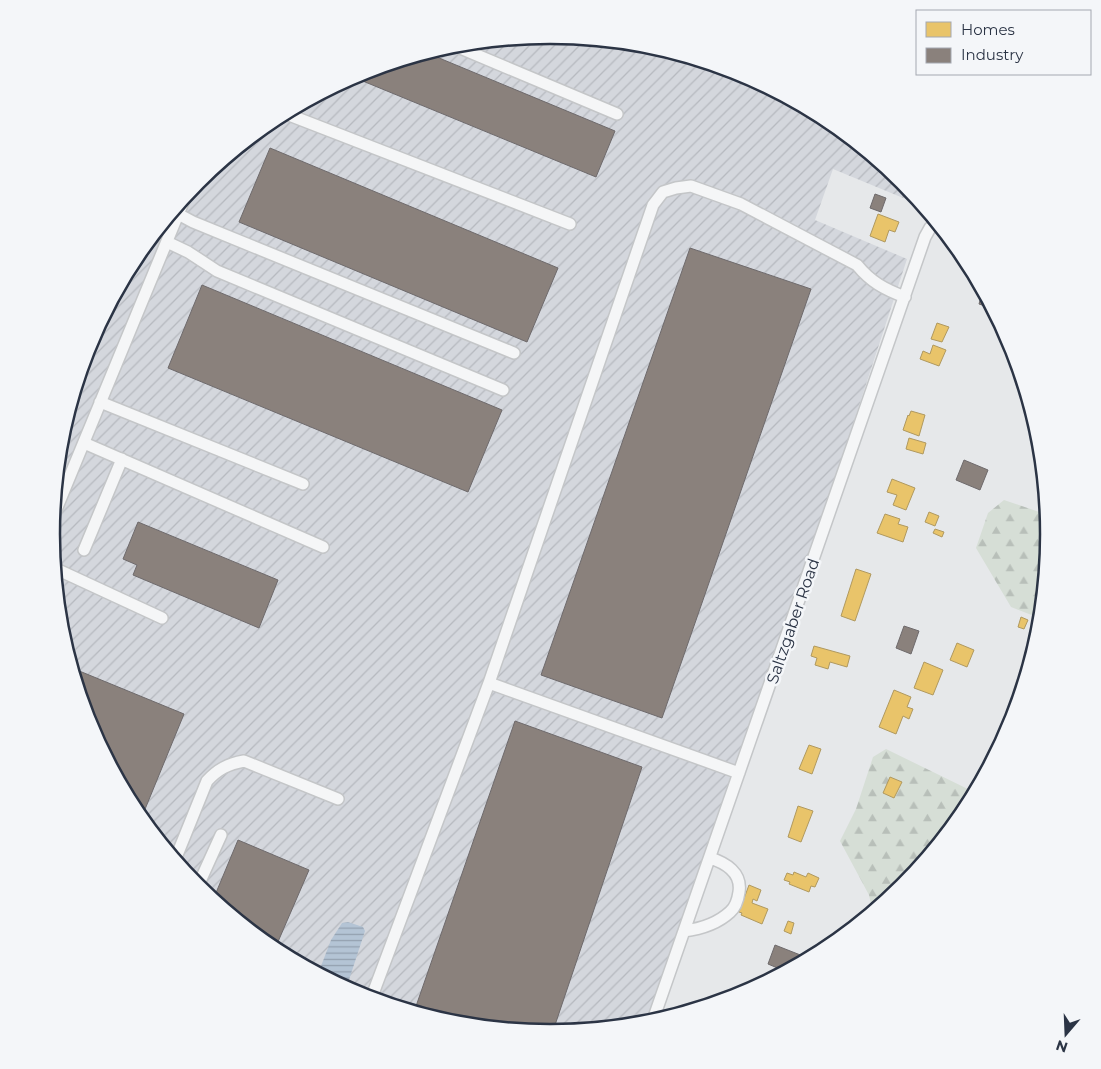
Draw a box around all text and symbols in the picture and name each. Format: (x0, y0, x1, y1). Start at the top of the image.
legend (916, 10, 1091, 75)
text: Homes (961, 20, 1015, 39)
text: Industry (961, 45, 1024, 64)
street label: Saltzgaber Road (763, 556, 823, 686)
north arrow (1041, 1009, 1091, 1059)
text: N (1053, 1036, 1070, 1057)

